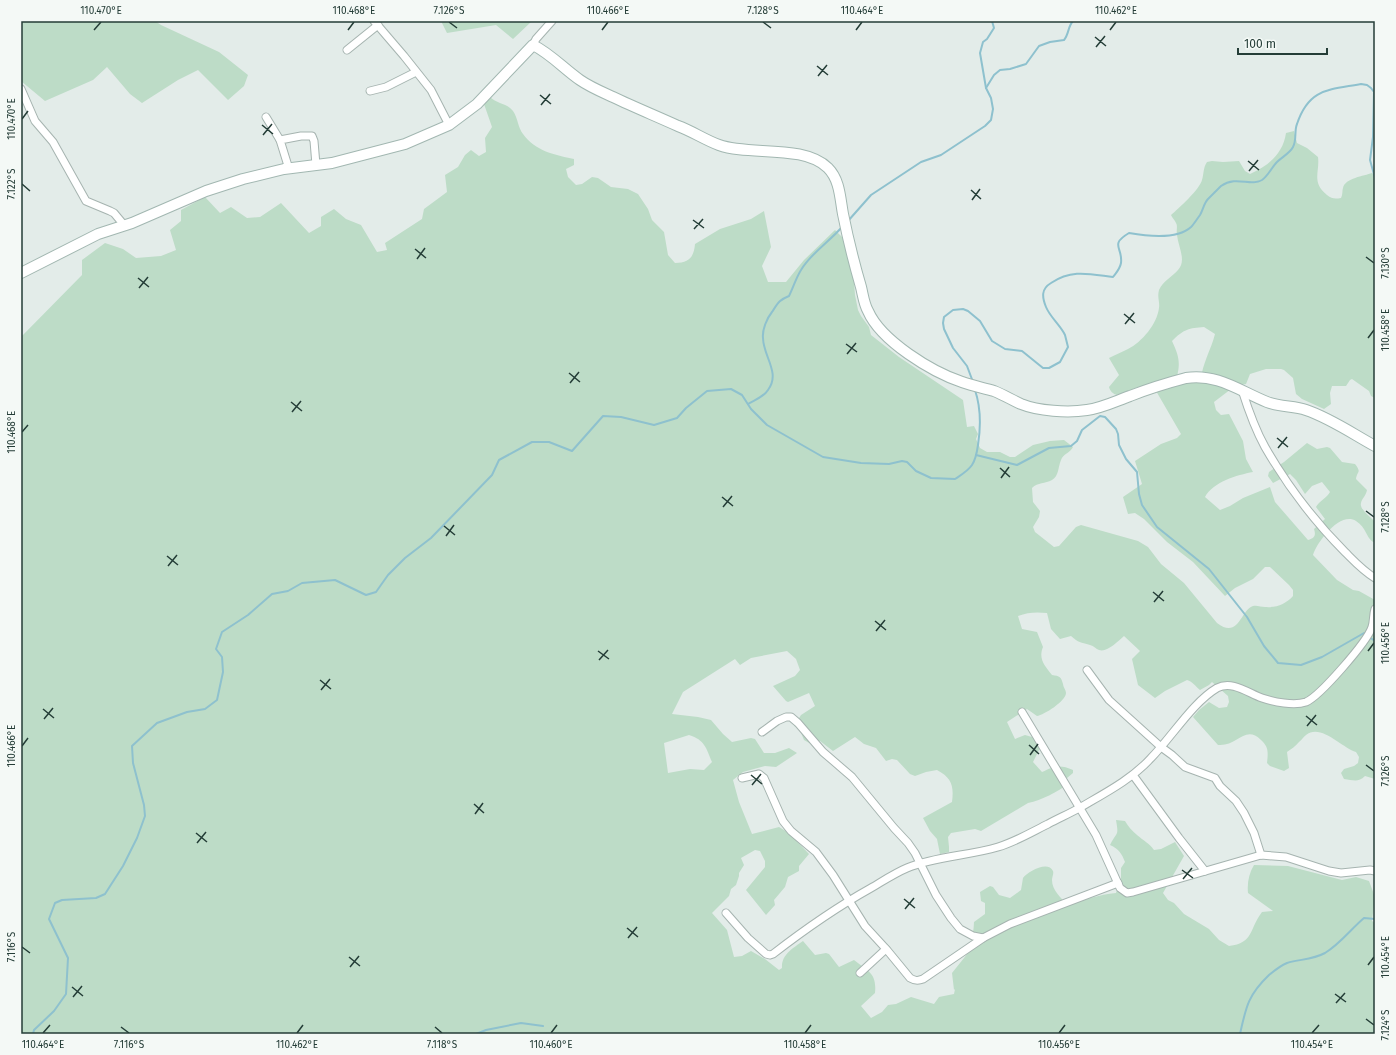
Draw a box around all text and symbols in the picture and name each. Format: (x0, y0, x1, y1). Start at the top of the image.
text: 110.470°E (80, 5, 122, 17)
text: 110.468°E (333, 5, 375, 17)
text: 7.126°S (433, 5, 465, 17)
text: 110.466°E (587, 5, 629, 17)
text: 7.128°S (747, 5, 779, 17)
text: 110.464°E (841, 5, 883, 17)
text: 110.462°E (1095, 5, 1137, 17)
scale bar (1238, 30, 1327, 56)
text: 100 m (1244, 37, 1276, 51)
text: 110.470°E (6, 98, 18, 140)
text: 7.122°S (6, 168, 18, 199)
text: 7.130°S (1380, 247, 1392, 279)
text: 110.458°E (1380, 309, 1392, 351)
text: 110.468°E (6, 411, 18, 453)
text: 7.128°S (1380, 501, 1392, 533)
text: 110.456°E (1380, 622, 1392, 664)
text: 110.466°E (6, 725, 18, 767)
text: 7.126°S (1380, 755, 1392, 787)
text: 7.116°S (6, 931, 18, 962)
text: 110.454°E (1380, 936, 1392, 978)
text: 7.124°S (1380, 1009, 1392, 1040)
text: 110.464°E (22, 1039, 64, 1051)
text: 7.116°S (114, 1039, 145, 1051)
text: 110.462°E (276, 1039, 318, 1051)
text: 7.118°S (427, 1039, 458, 1051)
text: 110.460°E (530, 1039, 572, 1051)
text: 110.458°E (784, 1039, 826, 1051)
text: 110.456°E (1038, 1039, 1080, 1051)
text: 110.454°E (1291, 1039, 1333, 1051)

